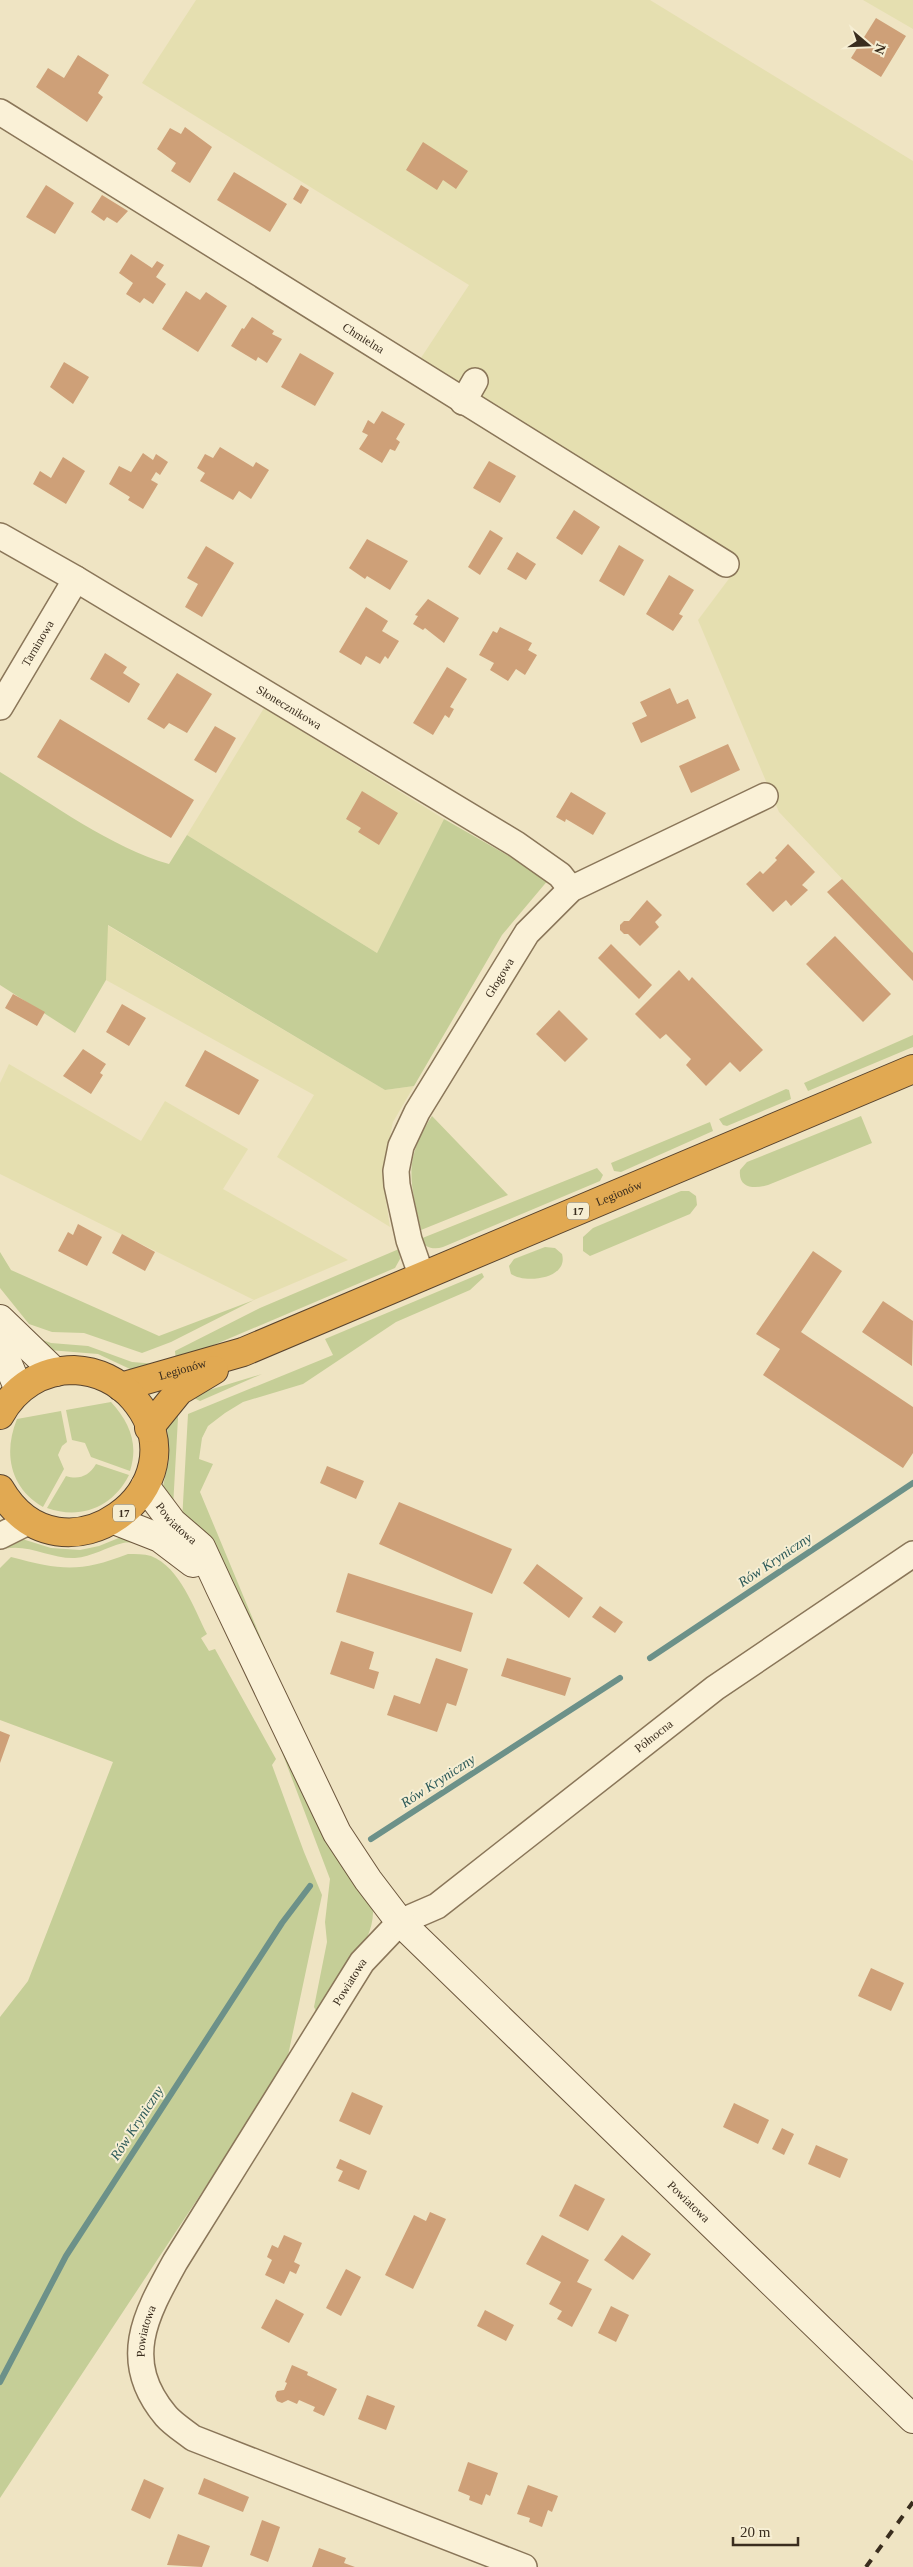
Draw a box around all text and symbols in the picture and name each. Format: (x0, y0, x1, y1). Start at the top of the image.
north arrow (843, 20, 893, 70)
text: N (871, 42, 889, 56)
street label: Chmielna (340, 320, 387, 357)
street label: Tarninowa (19, 617, 57, 669)
street label: Słonecznikowa (254, 682, 325, 733)
street label: Głogowa (482, 955, 517, 1000)
street label: Legionów (594, 1177, 644, 1209)
road number: 17 (567, 1202, 589, 1220)
street label: Legionów (157, 1356, 208, 1383)
street label: Powiatowa (153, 1500, 200, 1548)
road number: 17 (113, 1505, 135, 1522)
water label: Rów Kryniczny (735, 1530, 815, 1591)
street label: Północna (632, 1716, 676, 1755)
water label: Rów Kryniczny (397, 1751, 478, 1811)
street label: Powiatowa (330, 1954, 370, 2008)
water label: Rów Kryniczny (107, 2083, 167, 2164)
street label: Powiatowa (665, 2178, 713, 2226)
street label: Powiatowa (134, 2302, 159, 2357)
scale bar (733, 2514, 798, 2546)
text: 20 m (740, 2524, 771, 2540)

